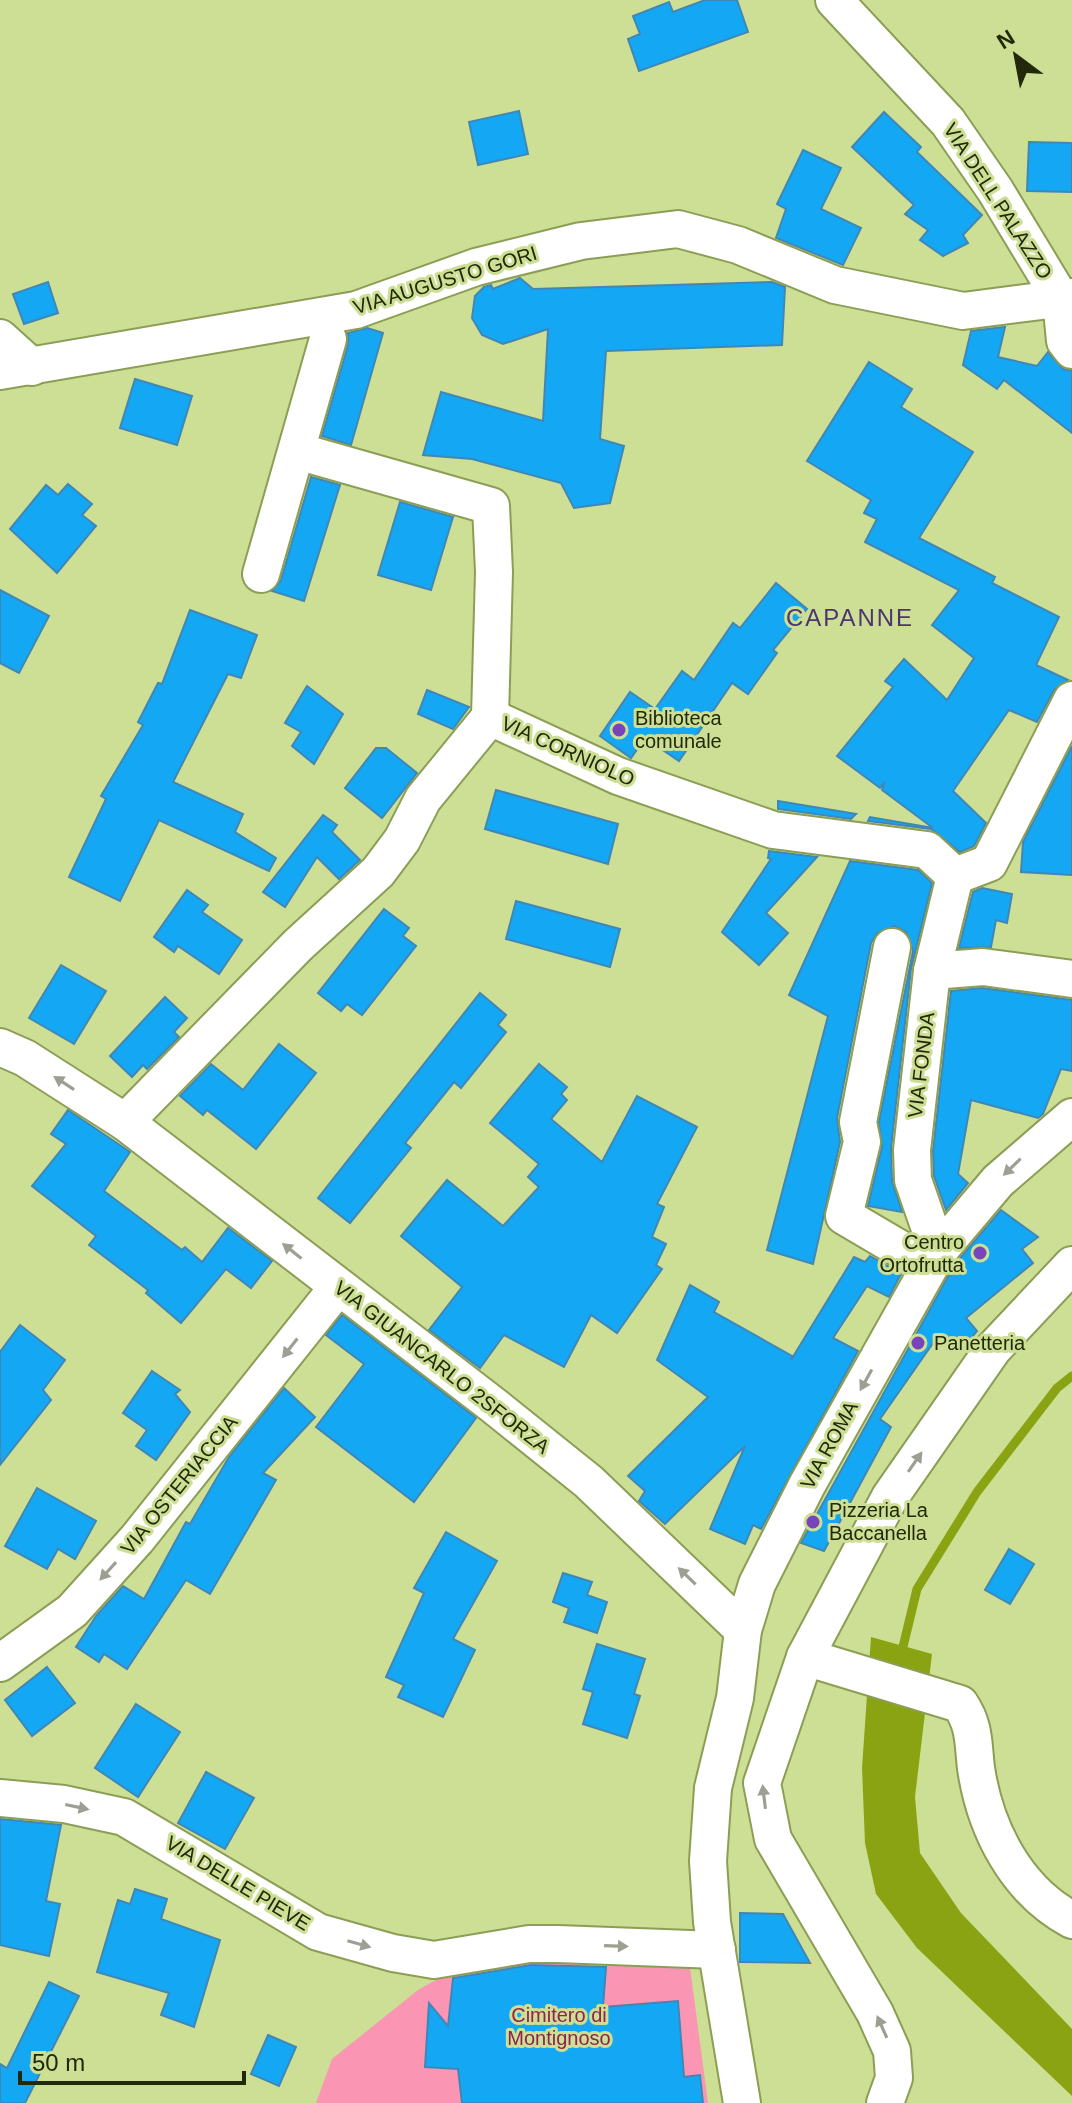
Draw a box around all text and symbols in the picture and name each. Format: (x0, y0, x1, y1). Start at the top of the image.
north arrow (976, 16, 1056, 96)
text: N (992, 25, 1019, 54)
street label: VIA DELL PALAZZO (939, 119, 1057, 283)
street label: VIA AUGUSTO GORI (351, 242, 539, 318)
district label: CAPANNE (786, 604, 914, 631)
place label: Biblioteca comunale (635, 707, 723, 752)
street label: VIA CORNIOLO (498, 712, 638, 790)
marker: Biblioteca comunale (610, 721, 628, 739)
street label: VIA FONDA (904, 1010, 938, 1119)
one-way arrow (53, 1075, 74, 1090)
one-way arrow (1003, 1157, 1022, 1176)
place label: Centro Ortofrutta (880, 1231, 965, 1276)
one-way arrow (282, 1243, 302, 1260)
marker: Centro Ortofrutta (971, 1244, 989, 1262)
street label: VIA GIUANCARLO 2SFORZA (330, 1276, 554, 1458)
place label: Panetteria (934, 1332, 1026, 1354)
marker: Panetteria (909, 1334, 927, 1352)
one-way arrow (282, 1338, 298, 1358)
one-way arrow (859, 1369, 873, 1391)
street label: VIA ROMA (796, 1397, 862, 1493)
street label: VIA OSTERIACCIA (116, 1411, 242, 1559)
one-way arrow (907, 1451, 922, 1472)
place label: Pizzeria La Baccanella (829, 1499, 929, 1544)
marker: Pizzeria La Baccanella (804, 1513, 822, 1531)
one-way arrow (100, 1562, 118, 1581)
one-way arrow (678, 1568, 697, 1586)
one-way arrow (757, 1785, 770, 1810)
one-way arrow (65, 1801, 90, 1814)
street label: VIA DELLE PIEVE (162, 1831, 314, 1935)
one-way arrow (347, 1938, 372, 1950)
one-way arrow (604, 1939, 629, 1952)
park label: Cimitero di Montignoso (507, 2004, 611, 2049)
one-way arrow (875, 2015, 888, 2039)
scale bar (20, 2035, 244, 2085)
text: 50 m (32, 2049, 85, 2076)

